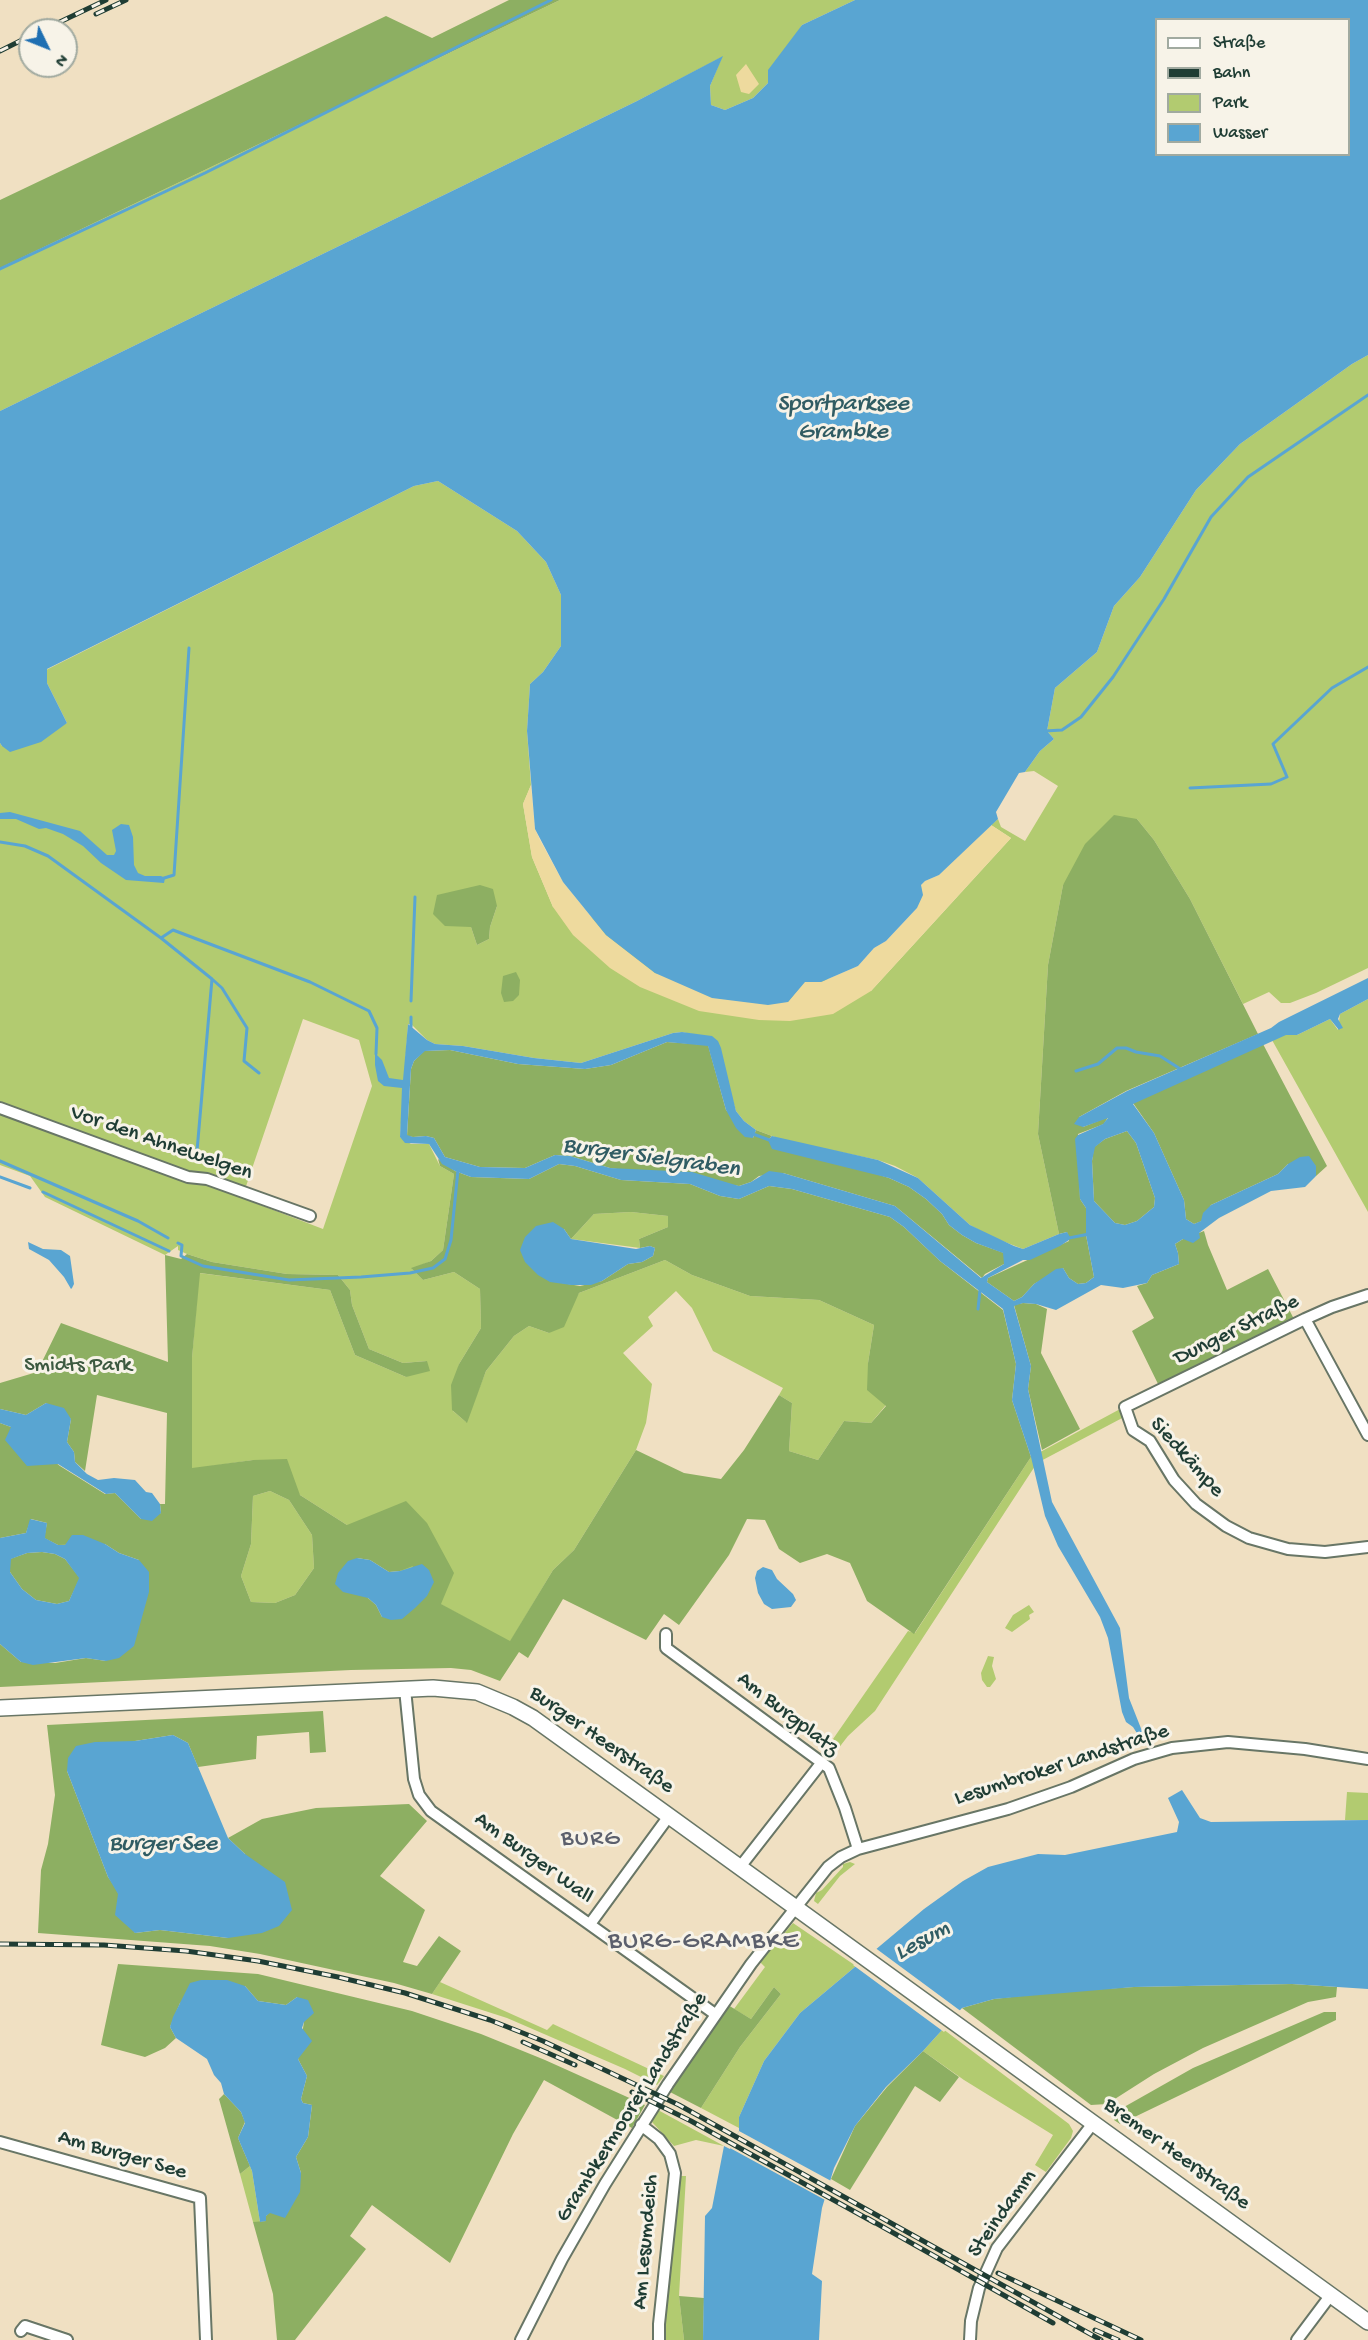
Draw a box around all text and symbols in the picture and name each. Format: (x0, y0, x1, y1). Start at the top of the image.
north arrow (18, 18, 78, 78)
legend (1155, 18, 1350, 156)
text: Straße (1213, 33, 1265, 54)
text: N (50, 49, 71, 70)
text: Bahn (1213, 63, 1250, 84)
text: Park (1213, 93, 1247, 114)
text: Wasser (1213, 123, 1267, 144)
water label: Sportparksee Grambke (777, 391, 909, 447)
street label: Vor den Ahnewelgen (67, 1100, 255, 1188)
water label: Burger Sielgraben (561, 1132, 741, 1186)
street label: Dunger Straße (1170, 1289, 1304, 1373)
park label: Smidts Park (24, 1354, 132, 1380)
street label: Siedkämpe (1143, 1412, 1229, 1504)
street label: Am Burgplatz (731, 1667, 843, 1763)
street label: Burger Heerstraße (523, 1681, 679, 1801)
street label: Lesumbroker Landstraße (951, 1719, 1173, 1813)
street label: Am Burger Wall (468, 1807, 598, 1911)
district label: BURG (561, 1826, 621, 1854)
water label: Burger See (109, 1831, 217, 1859)
water label: Lesum (891, 1915, 955, 1969)
district label: BURG-GRAMBKE (608, 1927, 800, 1959)
street label: Grambkermoorer Landstraße (551, 1988, 715, 2228)
street label: Bremer Heerstraße (1097, 2093, 1255, 2217)
street label: Am Burger See (54, 2125, 190, 2187)
street label: Steindamm (963, 2165, 1043, 2263)
street label: Am Lesumdeich (628, 2173, 666, 2311)

